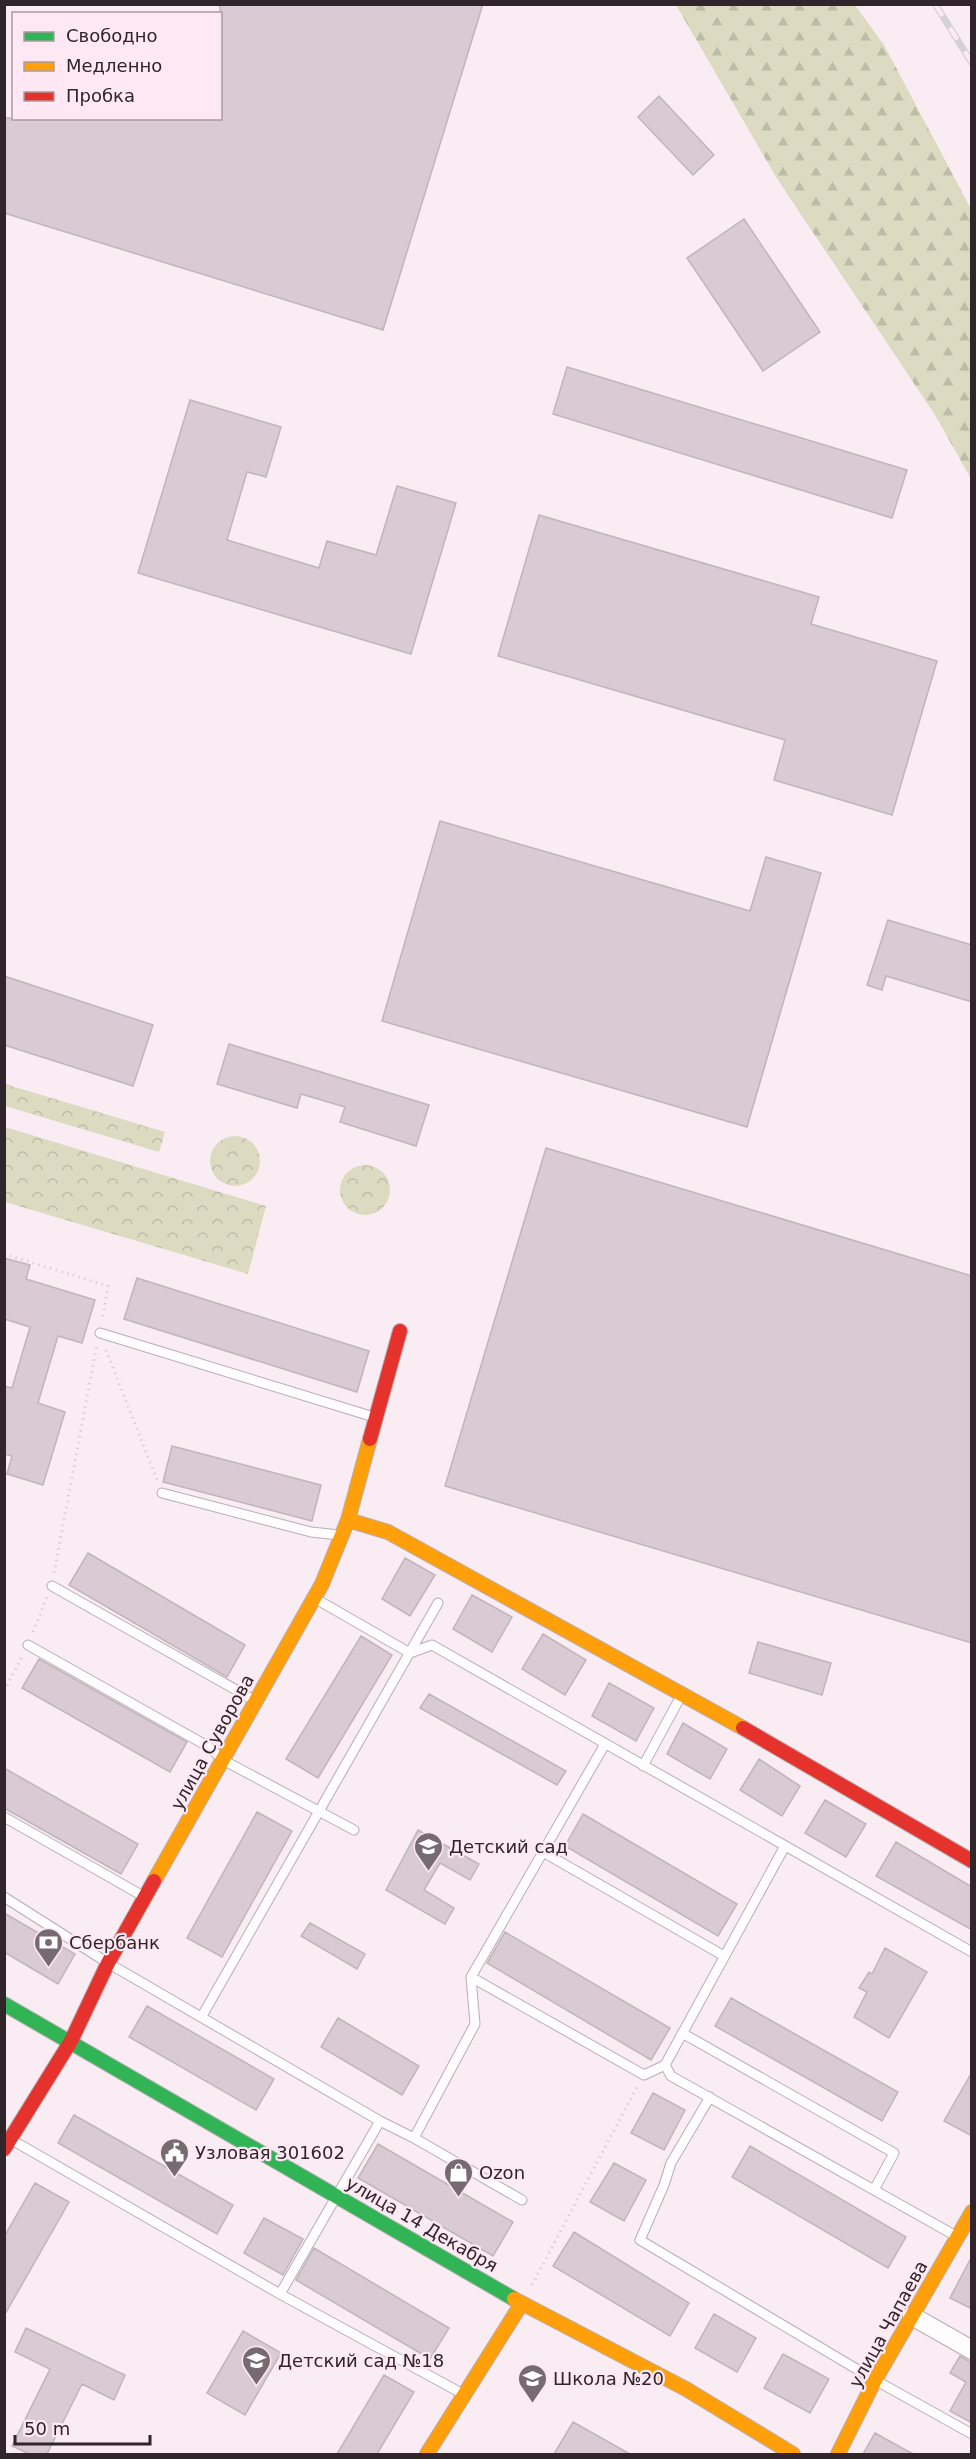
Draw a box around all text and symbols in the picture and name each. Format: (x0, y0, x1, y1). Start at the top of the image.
legend (12, 12, 222, 120)
text: Свободно (66, 25, 158, 46)
text: Медленно (66, 55, 162, 76)
text: Пробка (66, 85, 135, 106)
street label: улица Суворова (166, 1671, 258, 1813)
school or university icon: Детский сад (412, 1830, 444, 1872)
place label: Детский сад (449, 1836, 568, 1857)
bank icon: Сбербанк (32, 1926, 64, 1968)
place label: Сбербанк (69, 1932, 160, 1953)
public building icon: Узловая 301602 (158, 2136, 190, 2178)
place label: Узловая 301602 (195, 2142, 345, 2163)
shop icon: Ozon (442, 2156, 474, 2198)
place label: Ozon (479, 2162, 525, 2183)
street label: улица 14 Декабря (342, 2172, 502, 2276)
street label: улица Чапаева (844, 2257, 932, 2391)
school or university icon: Детский сад №18 (241, 2344, 273, 2386)
place label: Детский сад №18 (278, 2350, 444, 2371)
school or university icon: Школа №20 (516, 2362, 548, 2404)
place label: Школа №20 (553, 2368, 664, 2389)
scale bar (15, 2408, 150, 2446)
text: 50 m (24, 2418, 70, 2439)

